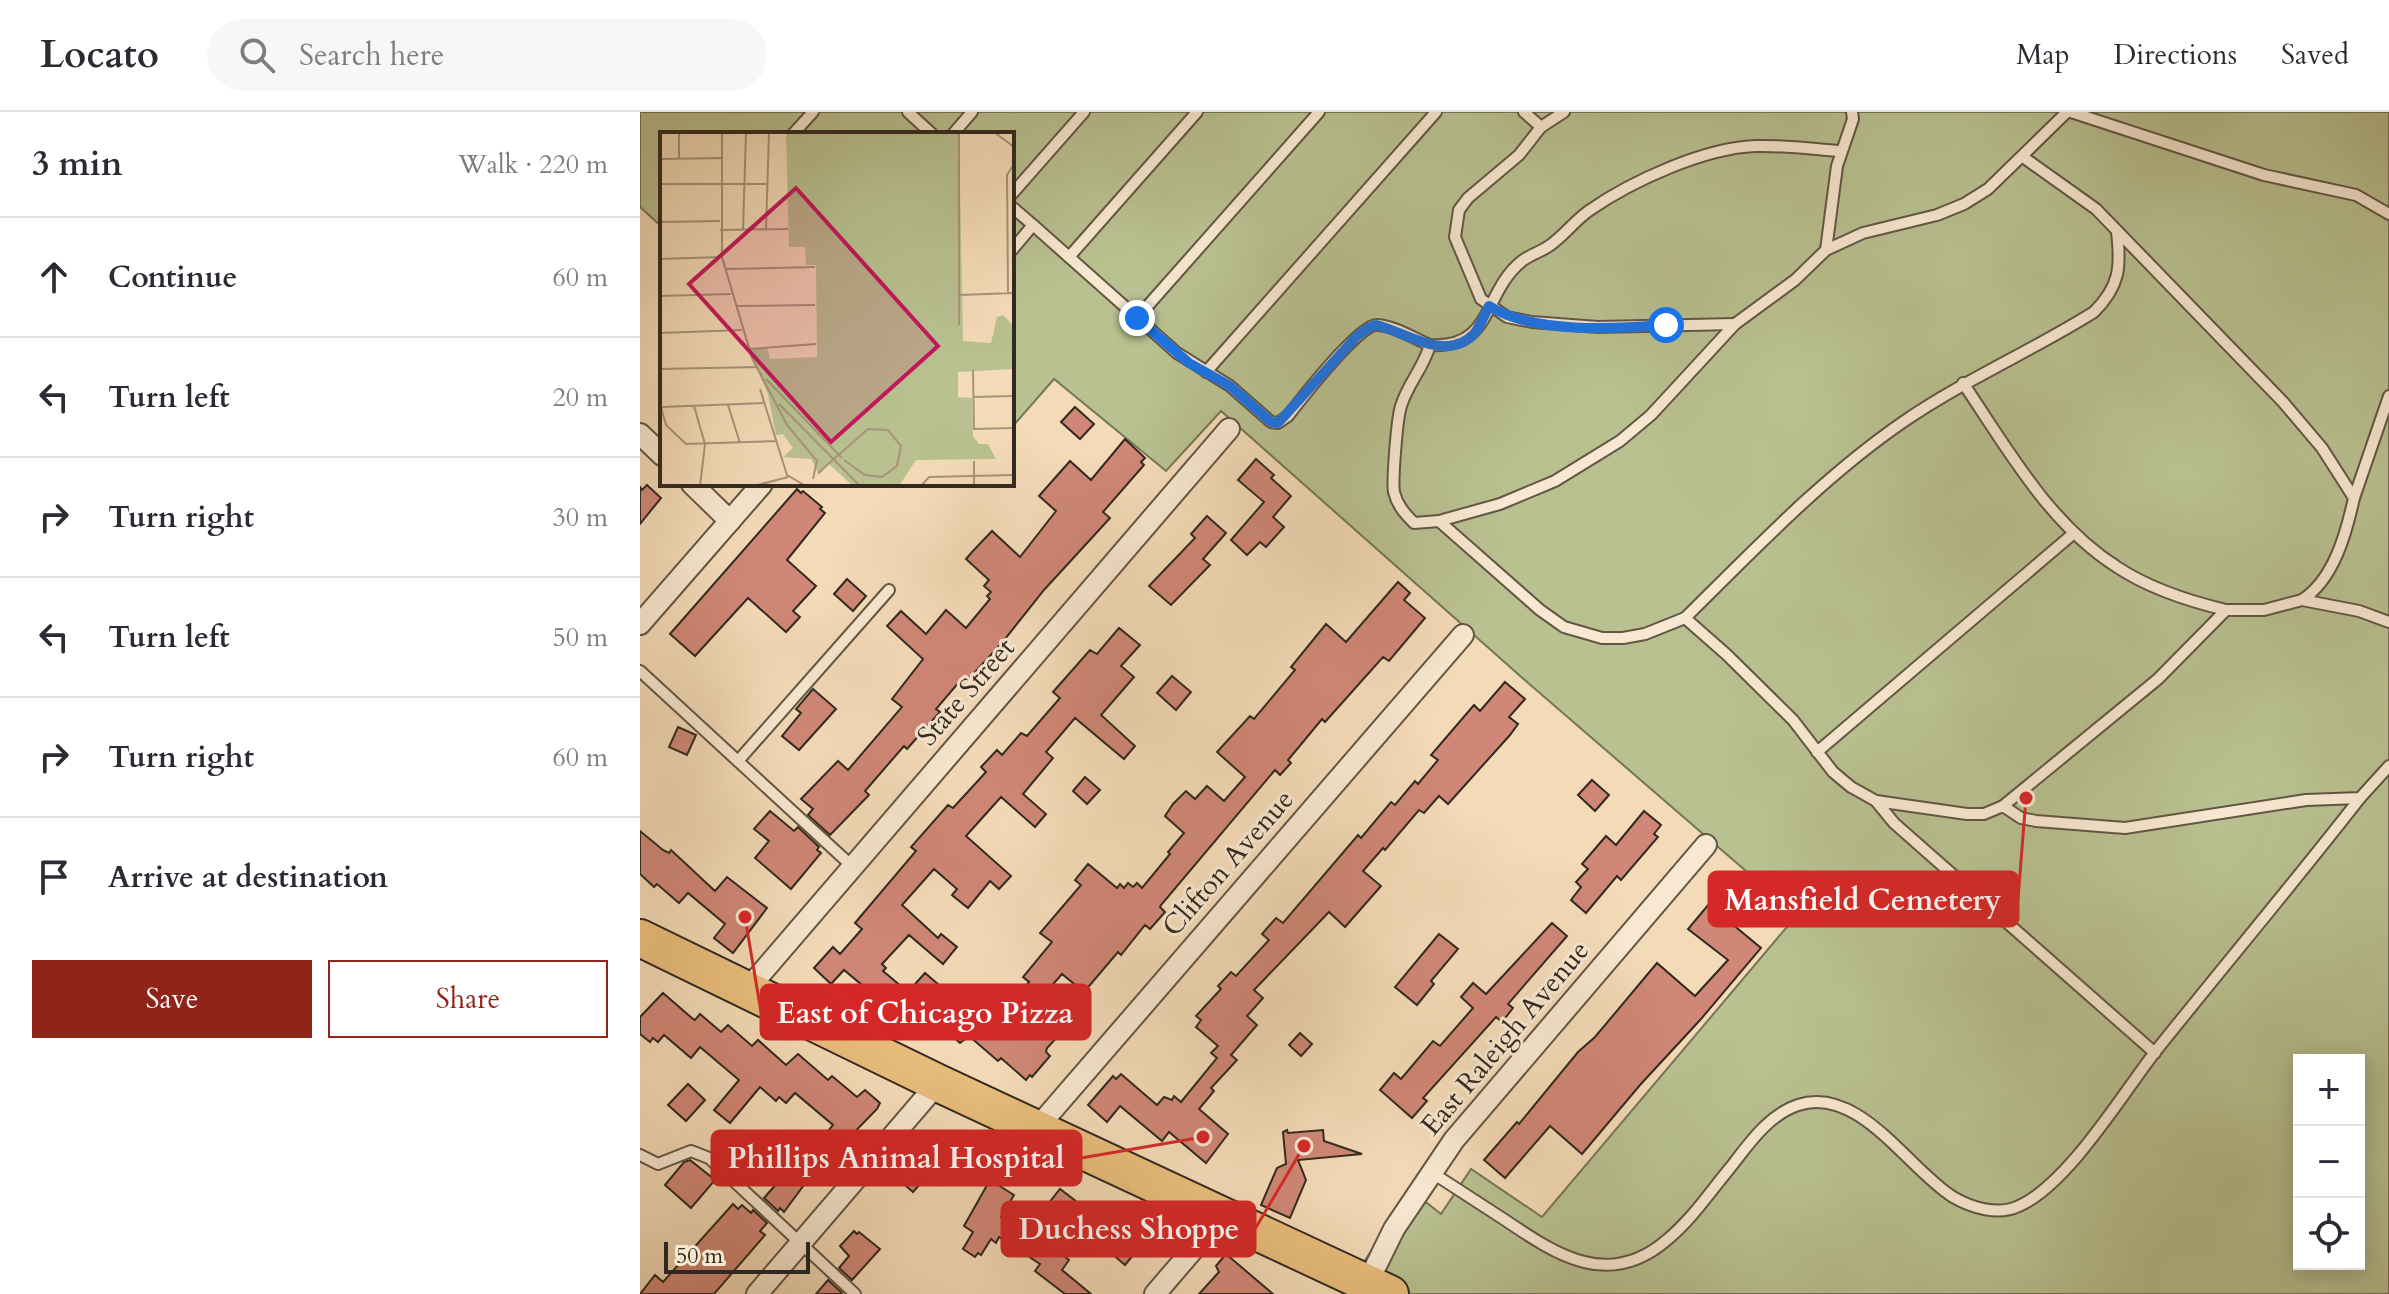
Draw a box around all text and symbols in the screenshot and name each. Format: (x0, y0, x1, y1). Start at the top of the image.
search box (207, 19, 767, 91)
text: Locato (40, 29, 159, 81)
icon: search (235, 33, 279, 77)
text: Search here (299, 35, 444, 76)
text: Map (2016, 36, 2070, 74)
text: Directions (2114, 36, 2237, 74)
text: Saved (2281, 36, 2349, 74)
inset map (660, 132, 1014, 486)
text: 3 min (32, 141, 123, 187)
text: Walk · 220 m (458, 147, 608, 182)
icon: ahead (32, 255, 76, 299)
text: Continue (108, 257, 237, 298)
text: 60 m (552, 260, 608, 295)
route end (1119, 300, 1155, 336)
route start (1648, 307, 1684, 343)
icon: left (32, 375, 76, 419)
text: Turn left (108, 377, 230, 418)
text: 20 m (552, 380, 608, 415)
icon: right (32, 495, 76, 539)
text: Turn right (108, 497, 254, 538)
text: 30 m (552, 500, 608, 535)
icon: left (32, 615, 76, 659)
text: Turn left (108, 617, 230, 658)
text: 50 m (552, 620, 608, 655)
street label: State Street (909, 630, 1024, 754)
icon: right (32, 735, 76, 779)
text: Turn right (108, 737, 254, 778)
text: 60 m (552, 740, 608, 775)
street label: Clifton Avenue (1154, 781, 1302, 945)
icon: arrive (32, 855, 76, 899)
text: Arrive at destination (108, 857, 388, 898)
callout: Mansfield Cemetery (1709, 872, 2018, 926)
text: Mansfield Cemetery (1725, 880, 2001, 921)
street label: East Raleigh Avenue (1412, 932, 1598, 1144)
button: Save (32, 960, 312, 1038)
button: Share (328, 960, 608, 1038)
callout: East of Chicago Pizza (761, 985, 1090, 1039)
text: East of Chicago Pizza (777, 993, 1074, 1034)
map controls (2293, 1054, 2365, 1270)
button: + (2293, 1054, 2365, 1126)
button: − (2293, 1126, 2365, 1198)
callout: Phillips Animal Hospital (712, 1131, 1081, 1185)
text: Phillips Animal Hospital (727, 1138, 1065, 1179)
button: locate (2293, 1198, 2365, 1270)
callout: Duchess Shoppe (1002, 1202, 1255, 1256)
text: Duchess Shoppe (1019, 1209, 1239, 1250)
scale bar (664, 1238, 810, 1274)
text: 50 m (676, 1241, 723, 1271)

